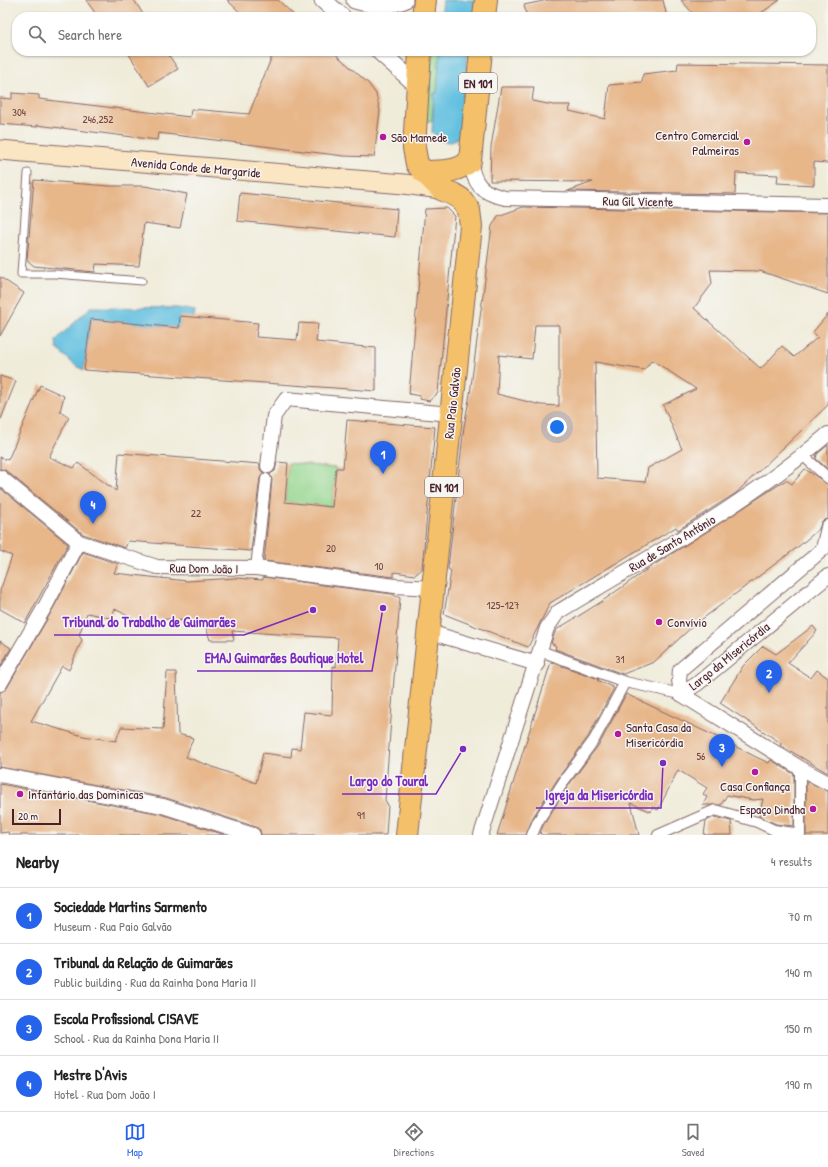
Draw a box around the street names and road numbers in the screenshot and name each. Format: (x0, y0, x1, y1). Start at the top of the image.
road number: EN 101 (459, 73, 497, 93)
street label: Avenida Conde de Margaride (130, 152, 262, 182)
street label: Rua Gil Vicente (602, 191, 674, 211)
street label: Rua Paio Galvão (439, 366, 465, 440)
road number: EN 101 (425, 477, 463, 497)
street label: Rua de Santo António (625, 510, 719, 576)
street label: Rua Dom João I (169, 558, 239, 578)
street label: Largo da Misericórdia (685, 618, 773, 694)

